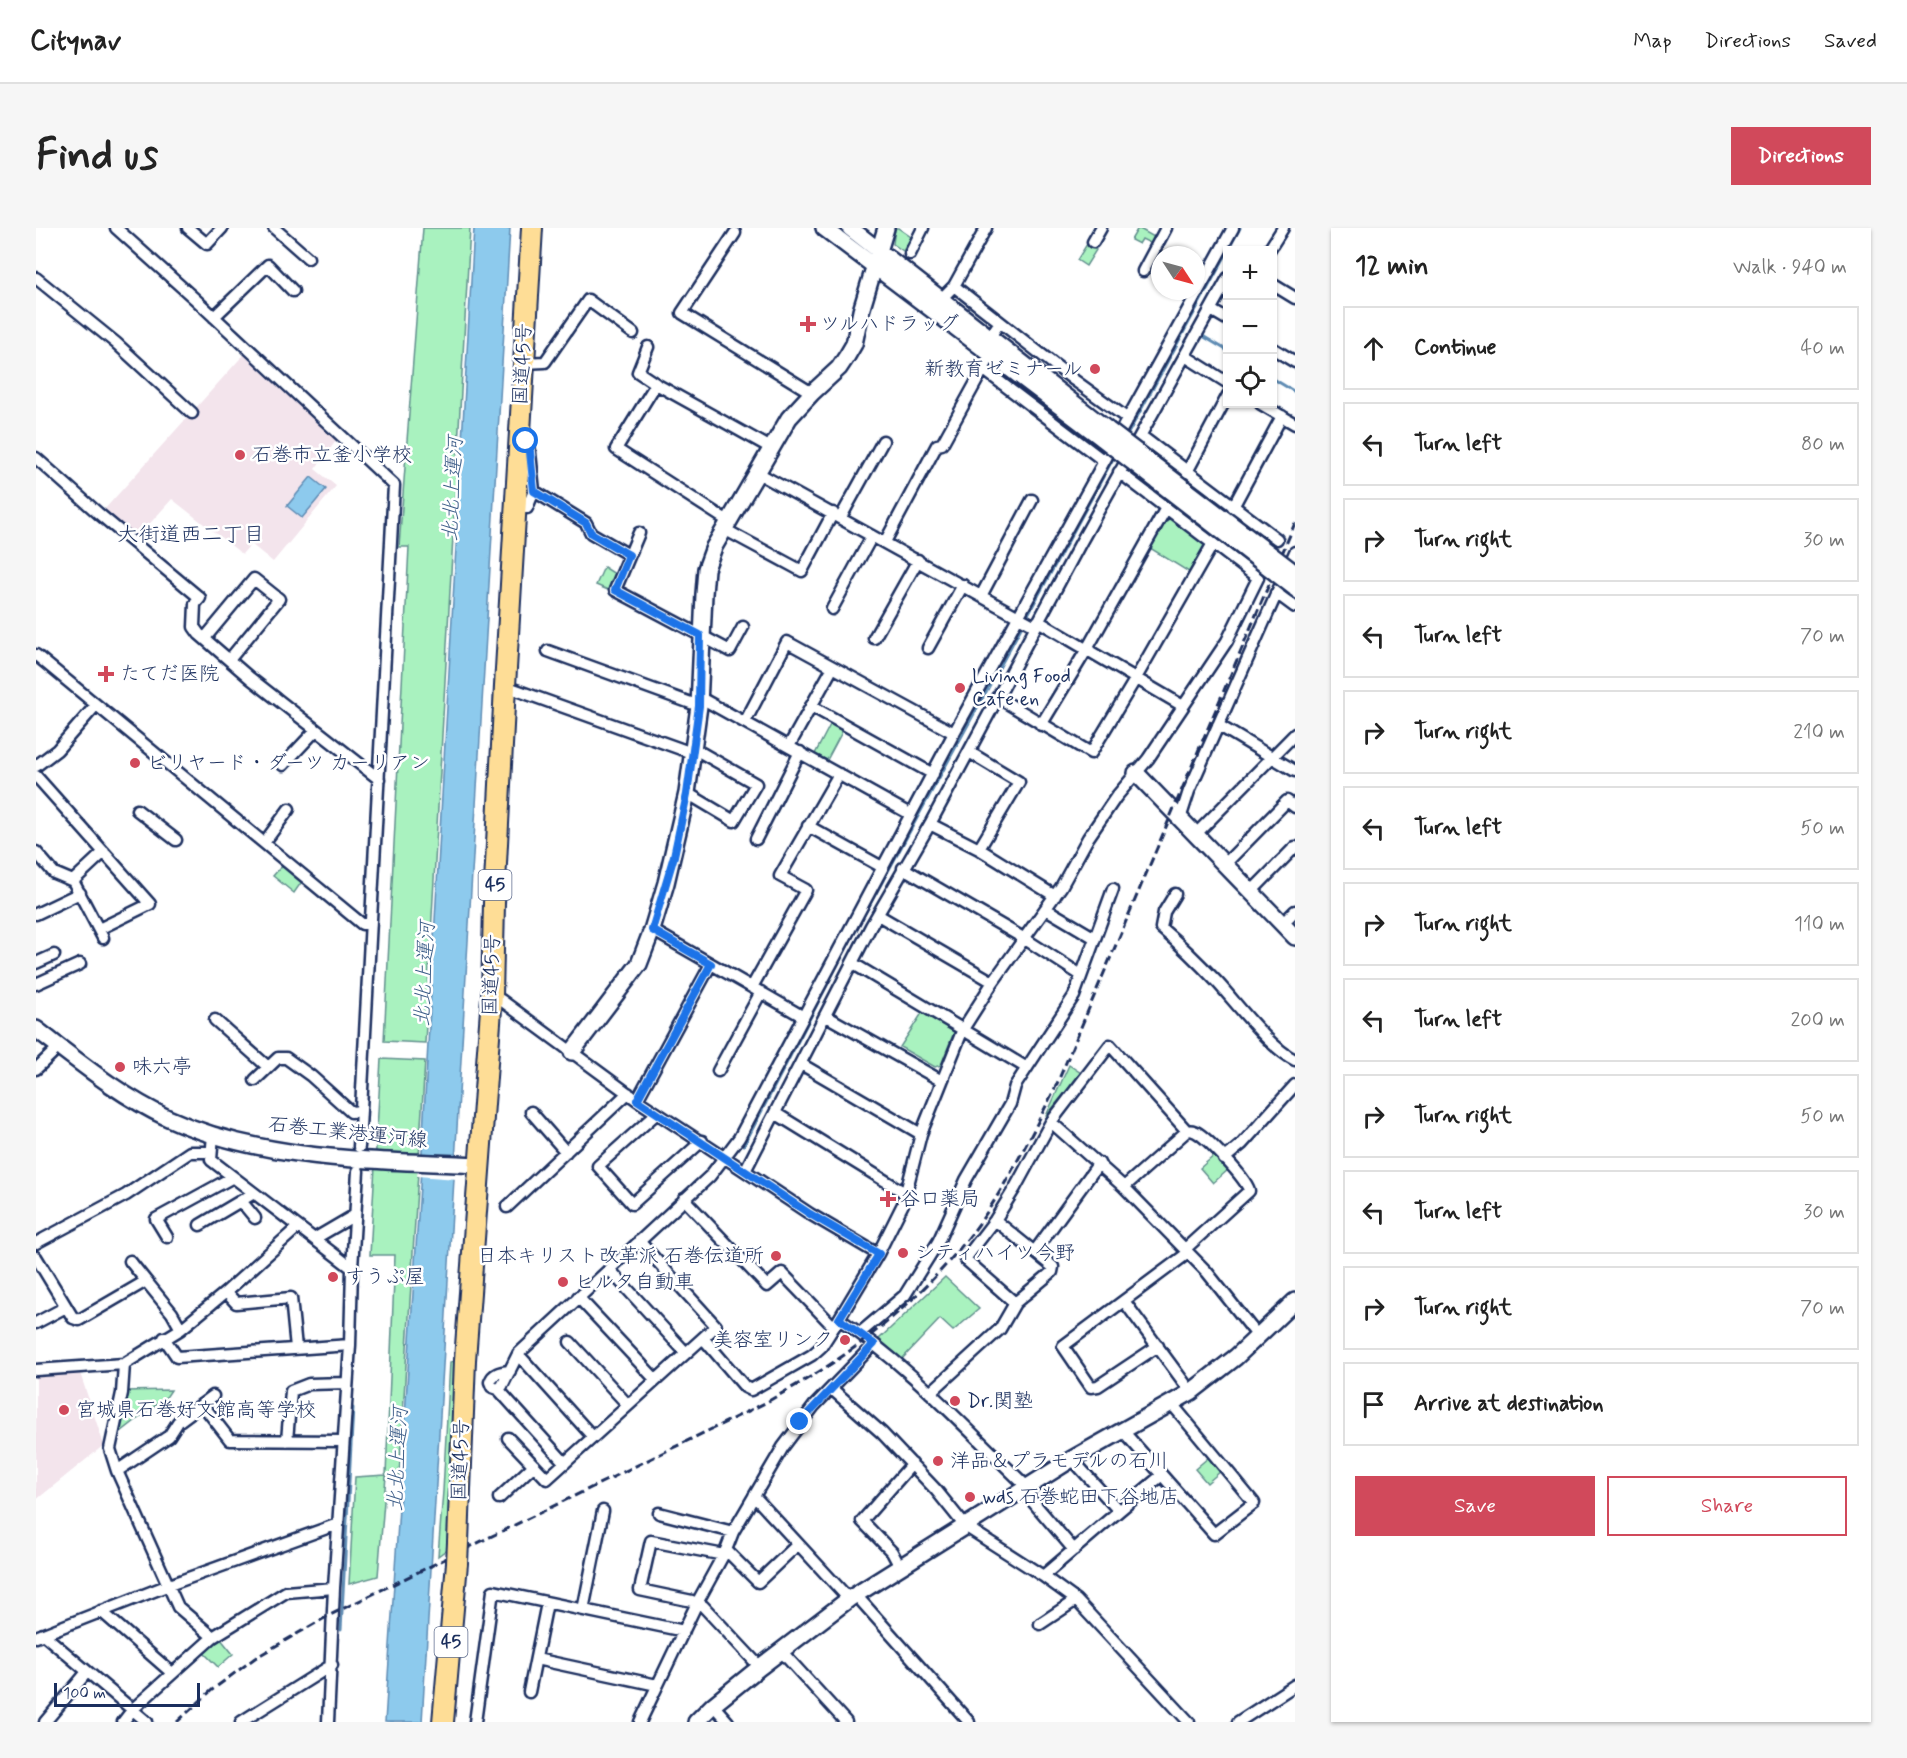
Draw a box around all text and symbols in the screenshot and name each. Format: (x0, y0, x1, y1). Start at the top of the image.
text: Citynav (30, 23, 121, 60)
text: Map (1633, 27, 1672, 55)
text: Directions (1705, 27, 1791, 55)
text: Saved (1824, 27, 1877, 55)
button: Directions (1731, 127, 1871, 185)
text: Find us (36, 129, 158, 184)
north arrow (1151, 246, 1205, 300)
map controls (1223, 246, 1277, 408)
button: + (1223, 246, 1277, 300)
text: 12 min (1355, 250, 1429, 284)
text: Walk · 940 m (1733, 254, 1847, 281)
button: − (1223, 300, 1277, 354)
place label: ツルハドラッグ (820, 311, 959, 338)
marker: ツルハドラッグ (801, 317, 815, 331)
street label: 国道45号 (507, 322, 539, 406)
icon: ahead (1357, 332, 1390, 365)
text: Continue (1414, 334, 1496, 362)
text: 40 m (1801, 335, 1845, 362)
button: locate (1223, 354, 1277, 408)
place label: 新教育ゼミナール (925, 356, 1083, 383)
marker: 新教育ゼミナール (1088, 362, 1102, 376)
route start (512, 427, 538, 453)
icon: left (1357, 428, 1390, 461)
text: Turn left (1414, 430, 1502, 458)
text: 80 m (1801, 431, 1845, 458)
water label: 北北上運河 (436, 433, 470, 542)
place label: 石巻市立釜小学校 (252, 442, 412, 469)
marker: 石巻市立釜小学校 (233, 448, 247, 462)
district label: 大街道西二丁目 (118, 521, 265, 549)
icon: right (1357, 524, 1390, 557)
text: Turn right (1414, 526, 1512, 554)
text: 30 m (1803, 527, 1845, 554)
icon: left (1357, 620, 1390, 653)
text: Turn left (1414, 622, 1502, 650)
text: 70 m (1800, 623, 1845, 650)
place label: たてだ医院 (120, 661, 219, 688)
place label: Living Food Cafe en (972, 663, 1071, 713)
marker: たてだ医院 (97, 665, 115, 683)
marker: Living Food Cafe en (953, 681, 967, 695)
icon: right (1357, 716, 1390, 749)
text: Turn right (1414, 718, 1512, 746)
text: 210 m (1793, 719, 1845, 746)
place label: ビリヤード・ダーツ カーリアン (147, 750, 430, 777)
marker: ビリヤード・ダーツ カーリアン (128, 756, 142, 770)
icon: left (1357, 812, 1390, 845)
text: Turn left (1414, 814, 1502, 842)
text: 50 m (1800, 815, 1845, 842)
road number: 45 (478, 870, 512, 900)
icon: right (1357, 908, 1390, 941)
text: Turn right (1414, 910, 1512, 938)
text: 110 m (1794, 911, 1845, 938)
water label: 北北上運河 (408, 918, 442, 1027)
street label: 国道45号 (477, 933, 507, 1017)
icon: left (1357, 1004, 1390, 1037)
text: Turn left (1414, 1006, 1502, 1034)
text: 200 m (1790, 1007, 1845, 1034)
place label: 味六亭 (132, 1054, 192, 1081)
marker: 味六亭 (113, 1060, 127, 1074)
icon: right (1357, 1100, 1390, 1133)
text: Turn right (1414, 1102, 1512, 1130)
text: 50 m (1800, 1103, 1845, 1130)
street label: 石巻工業港運河線 (267, 1111, 429, 1155)
place label: 谷口薬局 (900, 1186, 980, 1213)
marker: 谷口薬局 (881, 1192, 895, 1206)
icon: left (1357, 1196, 1390, 1229)
text: Turn left (1414, 1198, 1502, 1226)
text: 30 m (1803, 1199, 1845, 1226)
place label: シティハイツ今野 (915, 1240, 1075, 1267)
place label: 日本キリスト改革派 石巻伝道所 (477, 1243, 764, 1270)
marker: シティハイツ今野 (896, 1246, 910, 1260)
marker: 日本キリスト改革派 石巻伝道所 (769, 1249, 783, 1263)
place label: すうぷ屋 (345, 1264, 425, 1291)
place label: ヒルタ自動車 (575, 1269, 695, 1296)
marker: すうぷ屋 (326, 1270, 340, 1284)
marker: ヒルタ自動車 (556, 1275, 570, 1289)
icon: right (1357, 1292, 1390, 1325)
text: Turn right (1414, 1294, 1512, 1322)
text: 70 m (1800, 1295, 1845, 1322)
place label: 美容室リンク (713, 1327, 833, 1354)
marker: 美容室リンク (838, 1333, 852, 1347)
place label: Dr.関塾 (967, 1388, 1033, 1415)
icon: arrive (1357, 1388, 1390, 1421)
text: Arrive at destination (1414, 1390, 1604, 1418)
marker: Dr.関塾 (948, 1394, 962, 1408)
place label: 宮城県石巻好文館高等学校 (76, 1397, 316, 1424)
marker: 宮城県石巻好文館高等学校 (57, 1403, 71, 1417)
water label: 北北上運河 (381, 1403, 415, 1512)
route end (786, 1408, 812, 1434)
street label: 国道45号 (446, 1418, 476, 1502)
place label: 洋品＆プラモデルの石川 (950, 1448, 1169, 1475)
marker: 洋品＆プラモデルの石川 (931, 1454, 945, 1468)
button: Save (1355, 1476, 1595, 1536)
button: Share (1607, 1476, 1847, 1536)
place label: wds 石巻蛇田下谷地店 (982, 1484, 1179, 1511)
marker: wds 石巻蛇田下谷地店 (963, 1490, 977, 1504)
road number: 45 (434, 1627, 468, 1657)
scale bar (54, 1680, 200, 1708)
text: 100 m (63, 1683, 106, 1704)

